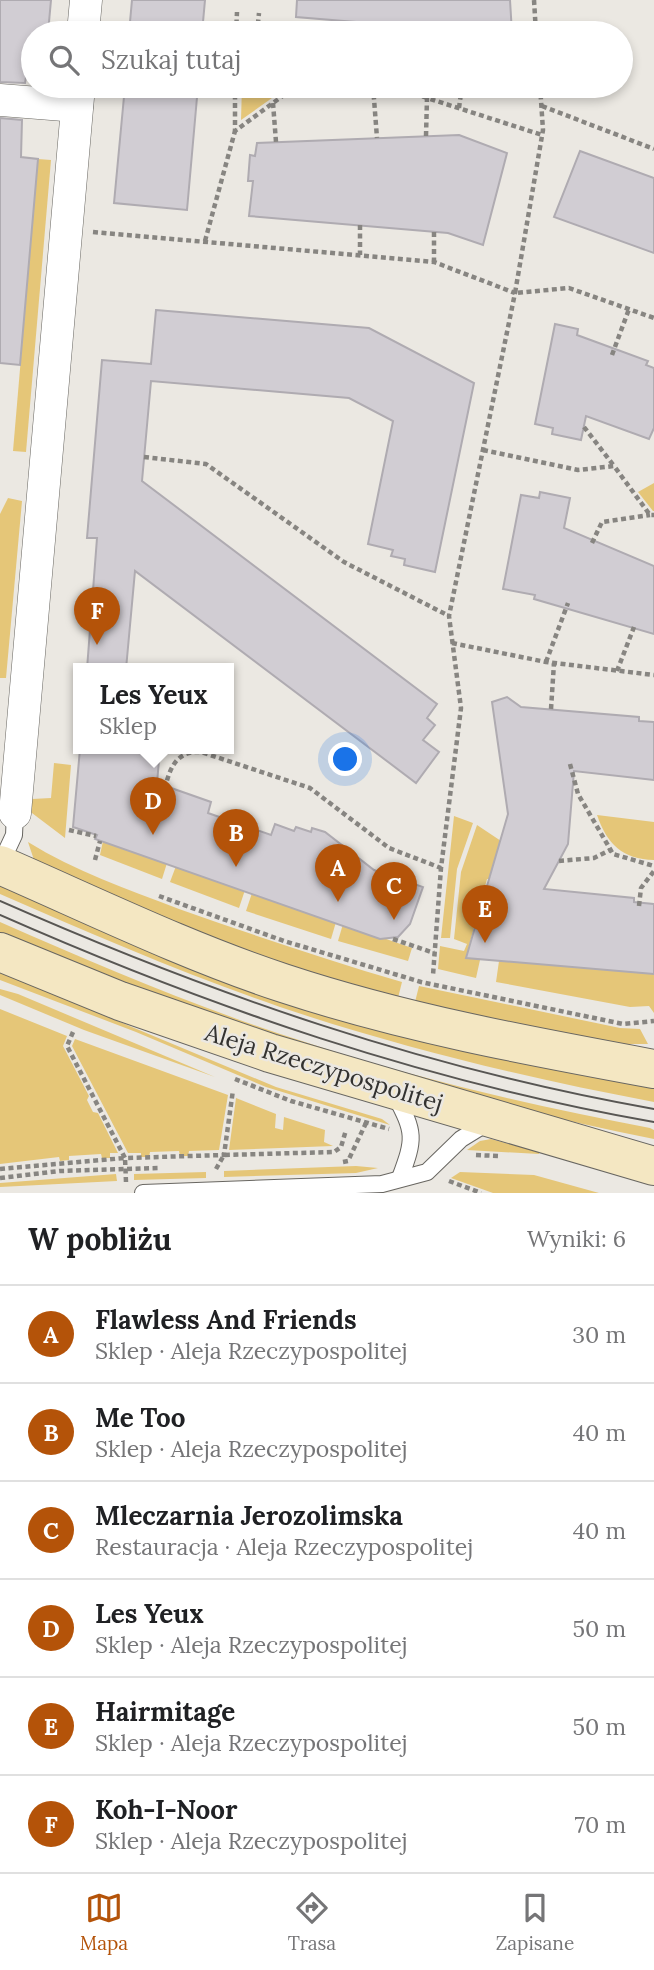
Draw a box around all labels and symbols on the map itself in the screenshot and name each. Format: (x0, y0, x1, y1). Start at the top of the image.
pin: F (74, 587, 120, 645)
your location (328, 742, 362, 776)
pin: D (130, 777, 176, 835)
pin: B (213, 809, 259, 867)
pin: A (315, 844, 361, 902)
pin: C (371, 862, 417, 920)
pin: E (462, 885, 508, 943)
street label: Aleja Rzeczypospolitej (200, 1016, 447, 1118)

